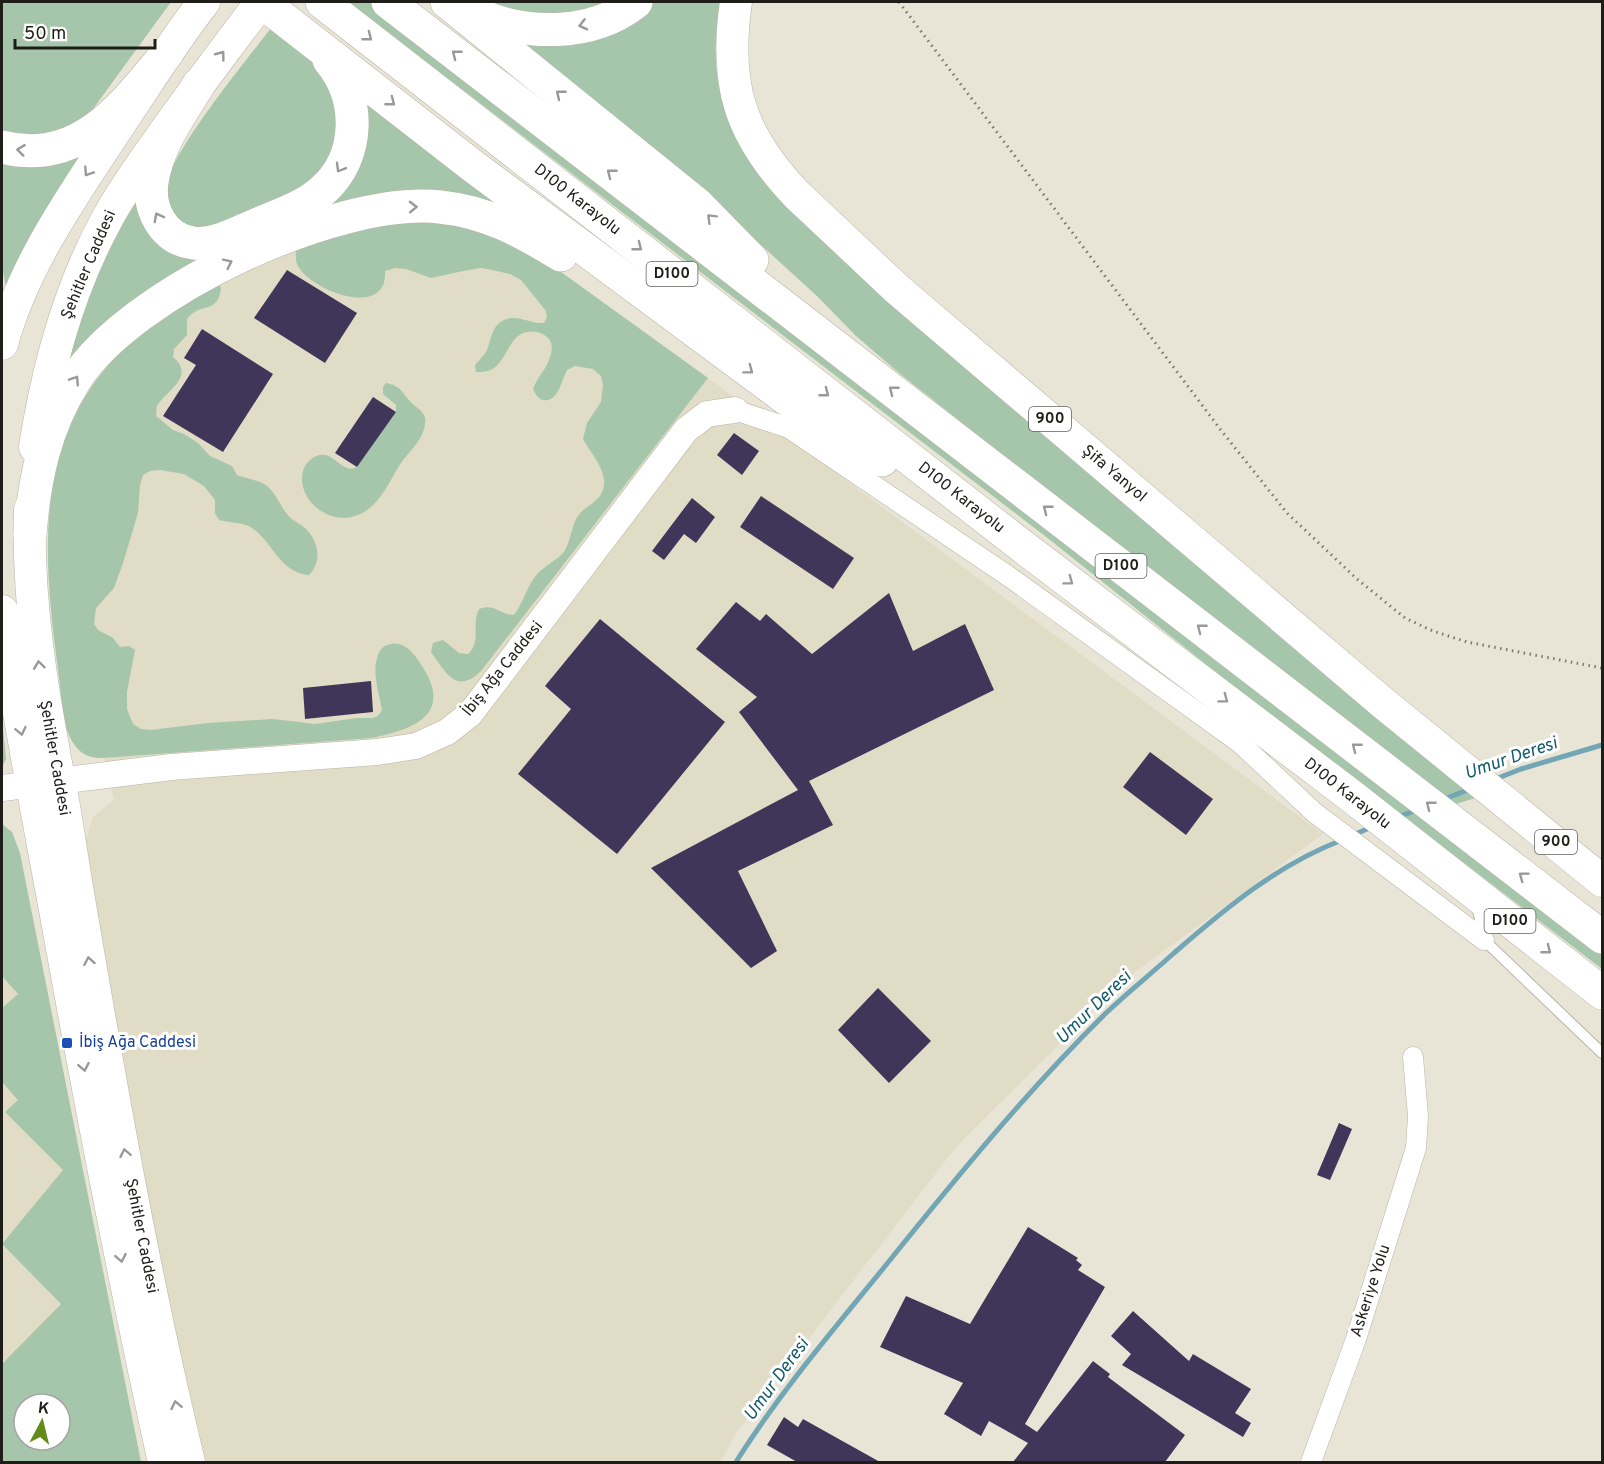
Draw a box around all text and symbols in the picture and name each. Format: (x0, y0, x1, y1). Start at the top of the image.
scale bar (15, 12, 154, 50)
one-way arrow (578, 18, 588, 31)
text: 50 m (24, 23, 66, 46)
one-way arrow (361, 30, 372, 41)
one-way arrow (452, 50, 463, 61)
one-way arrow (214, 51, 225, 62)
one-way arrow (556, 90, 567, 101)
one-way arrow (384, 95, 395, 106)
one-way arrow (16, 144, 25, 157)
street label: D100 Karayolu (530, 160, 624, 240)
one-way arrow (336, 162, 347, 172)
one-way arrow (84, 165, 95, 176)
one-way arrow (606, 169, 617, 180)
one-way arrow (409, 200, 418, 213)
street label: Şehitler Caddesi (57, 207, 121, 323)
one-way arrow (154, 212, 166, 223)
one-way arrow (707, 214, 718, 225)
one-way arrow (631, 240, 642, 251)
one-way arrow (222, 258, 233, 270)
road number: D100 (646, 262, 698, 286)
one-way arrow (742, 363, 753, 374)
one-way arrow (68, 376, 80, 386)
one-way arrow (818, 385, 829, 396)
one-way arrow (888, 386, 899, 397)
road number: 900 (1029, 407, 1071, 431)
street label: Şifa Yanyol (1077, 441, 1151, 507)
street label: D100 Karayolu (914, 458, 1008, 538)
one-way arrow (1043, 505, 1054, 516)
road number: D100 (1096, 554, 1146, 578)
one-way arrow (1062, 574, 1073, 585)
street label: İbiş Ağa Caddesi (458, 617, 548, 721)
one-way arrow (1197, 624, 1208, 635)
one-way arrow (34, 661, 46, 670)
one-way arrow (1217, 692, 1228, 703)
street label: Şehitler Caddesi (34, 699, 74, 817)
one-way arrow (14, 726, 27, 736)
water label: Umur Deresi (1462, 732, 1562, 786)
one-way arrow (1351, 744, 1362, 755)
street label: D100 Karayolu (1300, 754, 1394, 834)
one-way arrow (1426, 801, 1437, 812)
road number: 900 (1535, 830, 1577, 854)
one-way arrow (1518, 872, 1529, 883)
road number: D100 (1484, 909, 1536, 933)
one-way arrow (1540, 942, 1551, 953)
one-way arrow (83, 956, 96, 966)
water label: Umur Deresi (1051, 965, 1138, 1050)
place label: İbiş Ağa Caddesi (79, 1032, 196, 1053)
marker: İbiş Ağa Caddesi (60, 1036, 74, 1050)
one-way arrow (77, 1062, 90, 1072)
one-way arrow (119, 1148, 132, 1158)
street label: Şehitler Caddesi (120, 1177, 162, 1295)
street label: Askeriye Yolu (1347, 1242, 1395, 1340)
one-way arrow (114, 1253, 127, 1263)
water label: Umur Deresi (739, 1333, 816, 1426)
north arrow (12, 1392, 72, 1452)
text: K (37, 1398, 50, 1420)
one-way arrow (170, 1401, 183, 1411)

